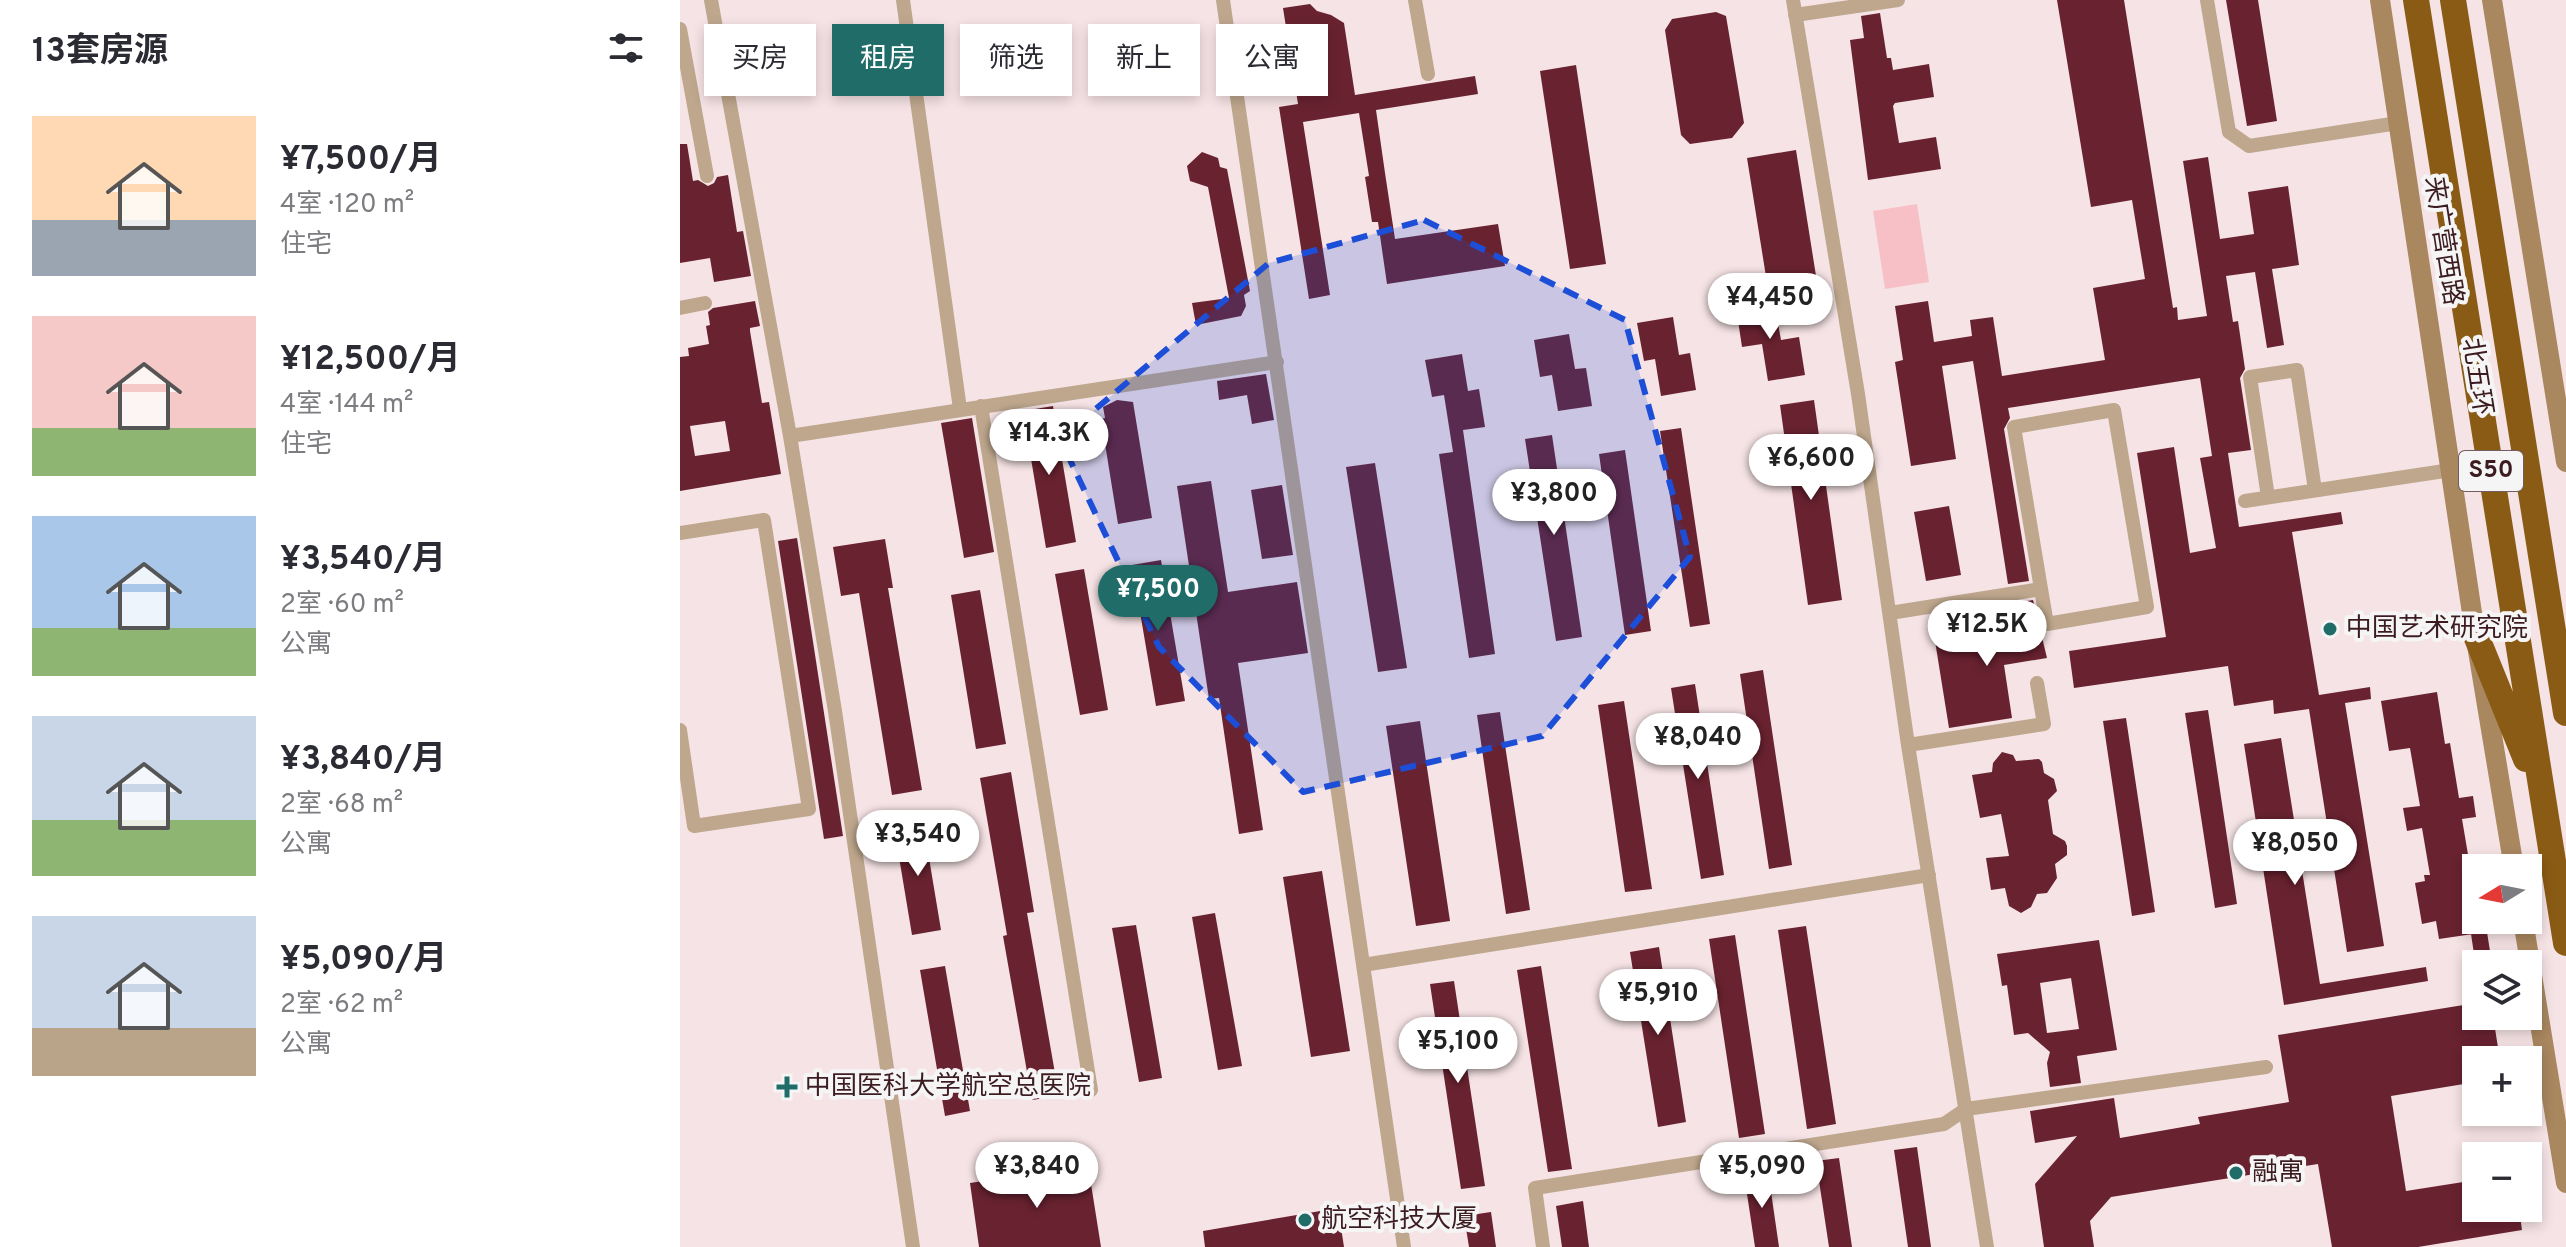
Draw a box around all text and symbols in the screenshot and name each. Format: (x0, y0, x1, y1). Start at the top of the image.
chip: 买房 (704, 24, 816, 96)
chip: 租房 (832, 24, 944, 96)
chip: 筛选 (960, 24, 1072, 96)
chip: 新上 (1088, 24, 1200, 96)
chip: 公寓 (1216, 24, 1328, 96)
icon: filters (604, 26, 648, 70)
text: 13套房源 (32, 31, 168, 74)
text: ¥7,500/月 (280, 139, 442, 182)
icon: home (96, 148, 192, 244)
street label: 来广营西路 (2416, 174, 2468, 308)
text: 4室 · 120 m² (280, 189, 414, 222)
text: 住宅 (280, 229, 332, 262)
pin: ¥4,450 (1705, 273, 1835, 341)
text: ¥4,450 (1726, 282, 1814, 315)
street label: 北五环 (2454, 336, 2498, 418)
text: ¥12,500/月 (280, 339, 461, 382)
icon: home (96, 348, 192, 444)
text: 4室 · 144 m² (280, 389, 413, 422)
pin: ¥14.3K (984, 409, 1114, 477)
text: ¥14.3K (1007, 418, 1091, 451)
text: 住宅 (280, 429, 332, 462)
pin: ¥6,600 (1746, 434, 1876, 502)
text: ¥6,600 (1767, 443, 1855, 476)
road number: S50 (2459, 451, 2523, 491)
pin: ¥3,800 (1489, 469, 1619, 537)
text: ¥3,800 (1510, 478, 1598, 511)
text: ¥3,540/月 (280, 539, 446, 582)
icon: home (96, 548, 192, 644)
pin: ¥7,500 (1093, 565, 1223, 633)
text: ¥7,500 (1116, 574, 1200, 607)
text: 2室 · 60 m² (280, 589, 404, 622)
pin: ¥12.5K (1922, 600, 2052, 668)
text: ¥12.5K (1946, 609, 2028, 642)
place label: 中国艺术研究院 (2346, 613, 2528, 646)
marker: 中国艺术研究院 (2321, 620, 2339, 638)
text: 公寓 (280, 629, 332, 662)
pin: ¥8,040 (1633, 713, 1763, 781)
text: ¥8,040 (1654, 722, 1742, 755)
text: ¥3,840/月 (280, 739, 446, 782)
icon: home (96, 748, 192, 844)
text: 2室 · 68 m² (280, 789, 403, 822)
pin: ¥3,540 (853, 810, 983, 878)
text: ¥3,540 (874, 819, 962, 852)
pin: ¥8,050 (2230, 819, 2360, 887)
text: ¥8,050 (2251, 828, 2339, 861)
text: 公寓 (280, 829, 332, 862)
north arrow (2462, 854, 2542, 934)
map controls (2462, 854, 2542, 1222)
text: ¥5,090/月 (280, 939, 447, 982)
icon: home (96, 948, 192, 1044)
button: layers (2462, 950, 2542, 1030)
pin: ¥5,910 (1593, 969, 1723, 1037)
text: ¥5,910 (1617, 978, 1699, 1011)
text: 2室 · 62 m² (280, 989, 403, 1022)
pin: ¥5,100 (1393, 1017, 1523, 1085)
text: ¥5,100 (1417, 1026, 1499, 1059)
text: 公寓 (280, 1029, 332, 1062)
button: + (2462, 1046, 2542, 1126)
place label: 中国医科大学航空总医院 (805, 1071, 1091, 1104)
marker: 中国医科大学航空总医院 (776, 1076, 798, 1098)
pin: ¥3,840 (972, 1142, 1102, 1210)
pin: ¥5,090 (1697, 1142, 1827, 1210)
button: − (2462, 1142, 2542, 1222)
text: ¥3,840 (993, 1151, 1081, 1184)
text: ¥5,090 (1718, 1151, 1806, 1184)
place label: 融寓 (2252, 1157, 2304, 1190)
marker: 融寓 (2227, 1164, 2245, 1182)
place label: 航空科技大厦 (1321, 1204, 1477, 1237)
marker: 航空科技大厦 (1296, 1211, 1314, 1229)

